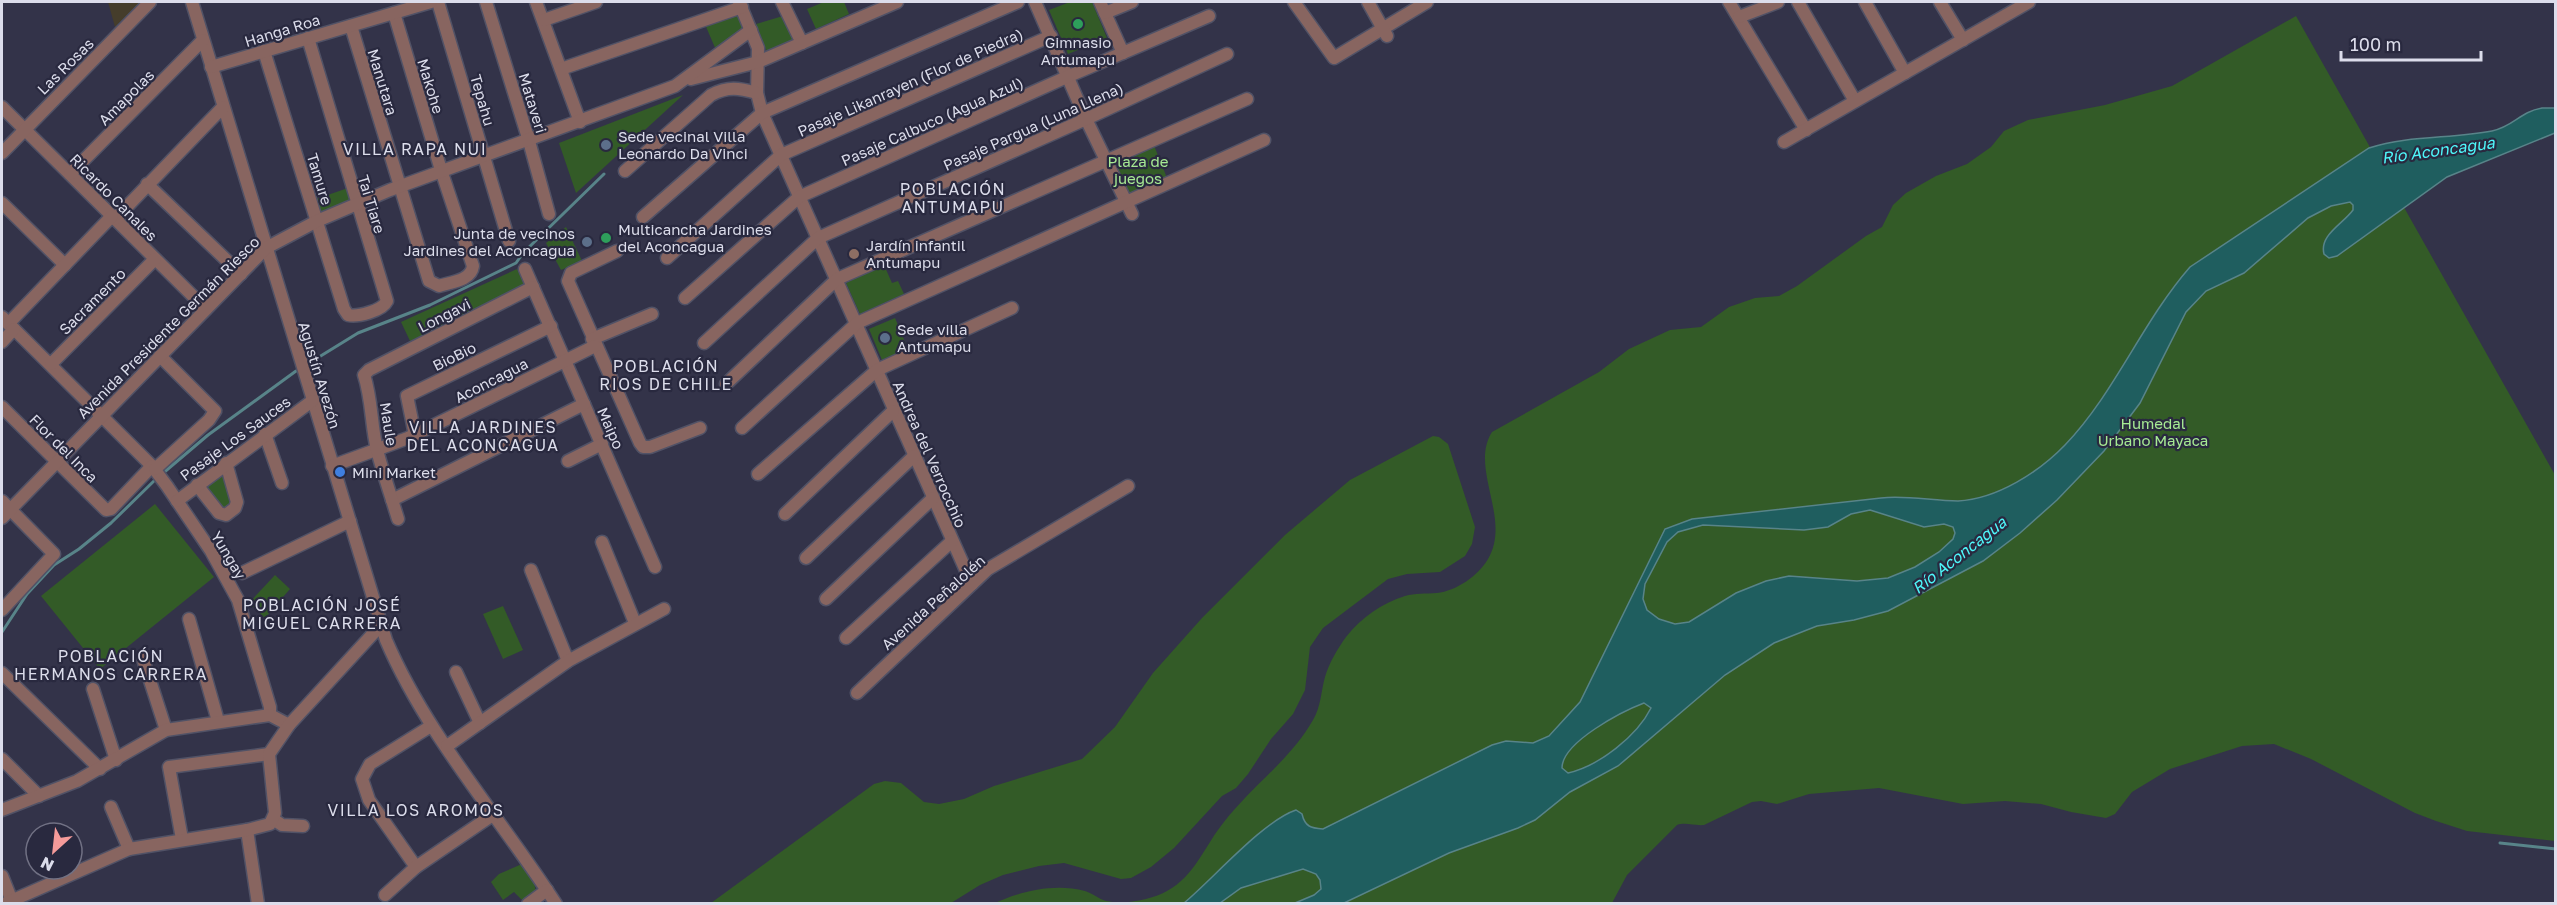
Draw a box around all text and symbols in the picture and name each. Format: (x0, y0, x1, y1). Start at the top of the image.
street label: Hanga Roa (242, 10, 322, 50)
marker: Gimnasio Antumapu (1071, 17, 1085, 31)
street label: Pasaje Likanrayen (Flor de Piedra) (795, 24, 1025, 140)
scale bar (2341, 24, 2480, 62)
place label: Gimnasio Antumapu (1041, 33, 1115, 68)
text: 100 m (2350, 33, 2401, 55)
street label: Las Rosas (33, 34, 97, 98)
street label: Manutara (364, 47, 402, 117)
street label: Makohe (414, 56, 448, 116)
street label: Amapolas (94, 65, 158, 129)
street label: Mataveri (515, 71, 551, 135)
street label: Tepahu (467, 72, 499, 128)
street label: Pasaje Calbuco (Agua Azul) (838, 73, 1026, 169)
street label: Pasaje Pargua (Luna Llena) (940, 78, 1126, 174)
place label: Sede vecinal Villa Leonardo Da Vinci (618, 127, 748, 162)
water label: Río Aconcagua (2380, 132, 2497, 168)
marker: Sede vecinal Villa Leonardo Da Vinci (599, 138, 613, 152)
district label: VILLA RAPA NUI (343, 139, 487, 159)
street label: Ricardo Canales (67, 150, 161, 244)
street label: Tamure (304, 151, 336, 207)
park label: Plaza de juegos (1108, 152, 1169, 187)
street label: Tai Tiare (355, 172, 390, 236)
district label: POBLACIÓN ANTUMAPU (900, 179, 1006, 217)
place label: Multicancha Jardines del Aconcagua (618, 220, 772, 255)
place label: Junta de vecinos Jardines del Aconcagua (403, 224, 575, 259)
marker: Multicancha Jardines del Aconcagua (599, 231, 613, 245)
street label: Avenida Presidente Germán Riesco (73, 232, 263, 422)
marker: Junta de vecinos Jardines del Aconcagua (580, 235, 594, 249)
place label: Jardín infantil Antumapu (866, 236, 966, 271)
marker: Jardín infantil Antumapu (847, 247, 861, 261)
street label: Sacramento (55, 264, 129, 338)
street label: Longavi (415, 294, 473, 336)
street label: Agustín Avezón (295, 319, 345, 431)
place label: Sede villa Antumapu (897, 320, 971, 355)
marker: Sede villa Antumapu (878, 331, 892, 345)
street label: BioBio (429, 338, 479, 374)
street label: Aconcagua (451, 354, 531, 406)
district label: POBLACIÓN RIOS DE CHILE (599, 356, 733, 394)
street label: Andrea del Verrocchio (890, 378, 970, 530)
street label: Pasaje Los Sauces (176, 392, 294, 484)
street label: Maule (377, 401, 401, 447)
street label: Maipo (594, 404, 628, 452)
street label: Flor del Inca (26, 410, 102, 486)
park label: Humedal Urbano Mayaca (2098, 414, 2208, 449)
district label: VILLA JARDINES DEL ACONCAGUA (406, 417, 560, 455)
place label: Mini Market (352, 463, 436, 481)
marker: Mini Market (333, 465, 347, 479)
water label: Río Aconcagua (1908, 511, 2011, 598)
street label: Yungay (208, 528, 251, 583)
street label: Avenida Peñalolén (878, 551, 988, 653)
district label: POBLACIÓN JOSÉ MIGUEL CARRERA (242, 595, 402, 633)
district label: POBLACIÓN HERMANOS CARRERA (14, 646, 208, 684)
district label: VILLA LOS AROMOS (327, 800, 505, 820)
north arrow (24, 821, 84, 881)
text: N (37, 853, 57, 876)

